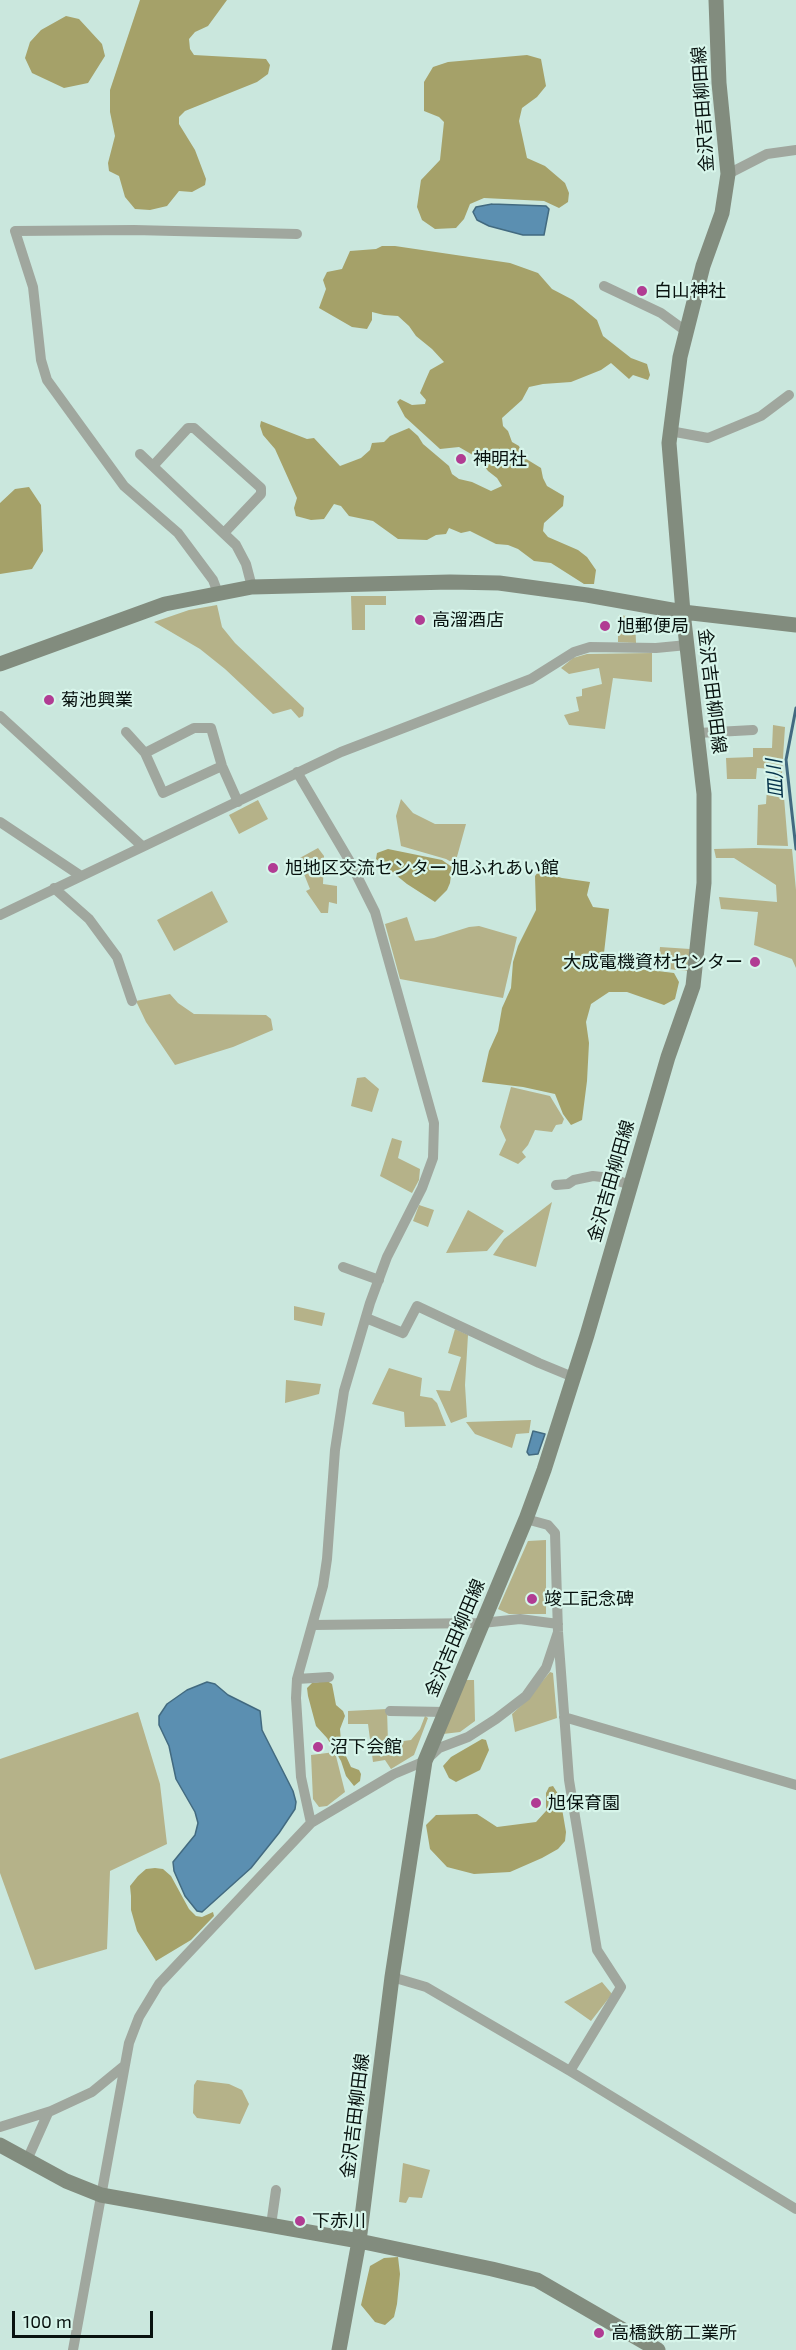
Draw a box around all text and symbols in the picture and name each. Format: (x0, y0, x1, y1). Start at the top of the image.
street label: 金沢吉田柳田線 (688, 45, 718, 173)
place label: 白山神社 (654, 280, 726, 302)
marker: 白山神社 (635, 284, 649, 298)
place label: 神明社 (473, 448, 527, 470)
marker: 神明社 (454, 452, 468, 466)
place label: 高溜酒店 (432, 609, 504, 631)
marker: 高溜酒店 (413, 613, 427, 627)
place label: 旭郵便局 (617, 615, 689, 637)
marker: 旭郵便局 (598, 619, 612, 633)
street label: 金沢吉田柳田線 (694, 627, 730, 755)
place label: 菊池興業 (61, 689, 133, 711)
marker: 菊池興業 (42, 693, 56, 707)
water label: 皿川 (762, 758, 788, 800)
place label: 旭地区交流センター 旭ふれあい館 (285, 857, 559, 879)
marker: 旭地区交流センター 旭ふれあい館 (266, 861, 280, 875)
place label: 大成電機資材センター (563, 951, 743, 973)
marker: 大成電機資材センター (748, 955, 762, 969)
street label: 金沢吉田柳田線 (583, 1117, 639, 1245)
street label: 金沢吉田柳田線 (420, 1576, 490, 1700)
place label: 竣工記念碑 (544, 1588, 634, 1610)
marker: 竣工記念碑 (525, 1592, 539, 1606)
place label: 沼下会館 (330, 1736, 402, 1758)
marker: 沼下会館 (311, 1740, 325, 1754)
place label: 旭保育園 (548, 1792, 620, 1814)
marker: 旭保育園 (529, 1796, 543, 1810)
street label: 金沢吉田柳田線 (337, 2052, 373, 2180)
place label: 下赤川 (312, 2210, 366, 2232)
marker: 下赤川 (293, 2214, 307, 2228)
scale bar (15, 2299, 156, 2337)
text: 100 m (23, 2310, 72, 2332)
place label: 高橋鉄筋工業所 (611, 2322, 737, 2344)
marker: 高橋鉄筋工業所 (592, 2326, 606, 2340)

